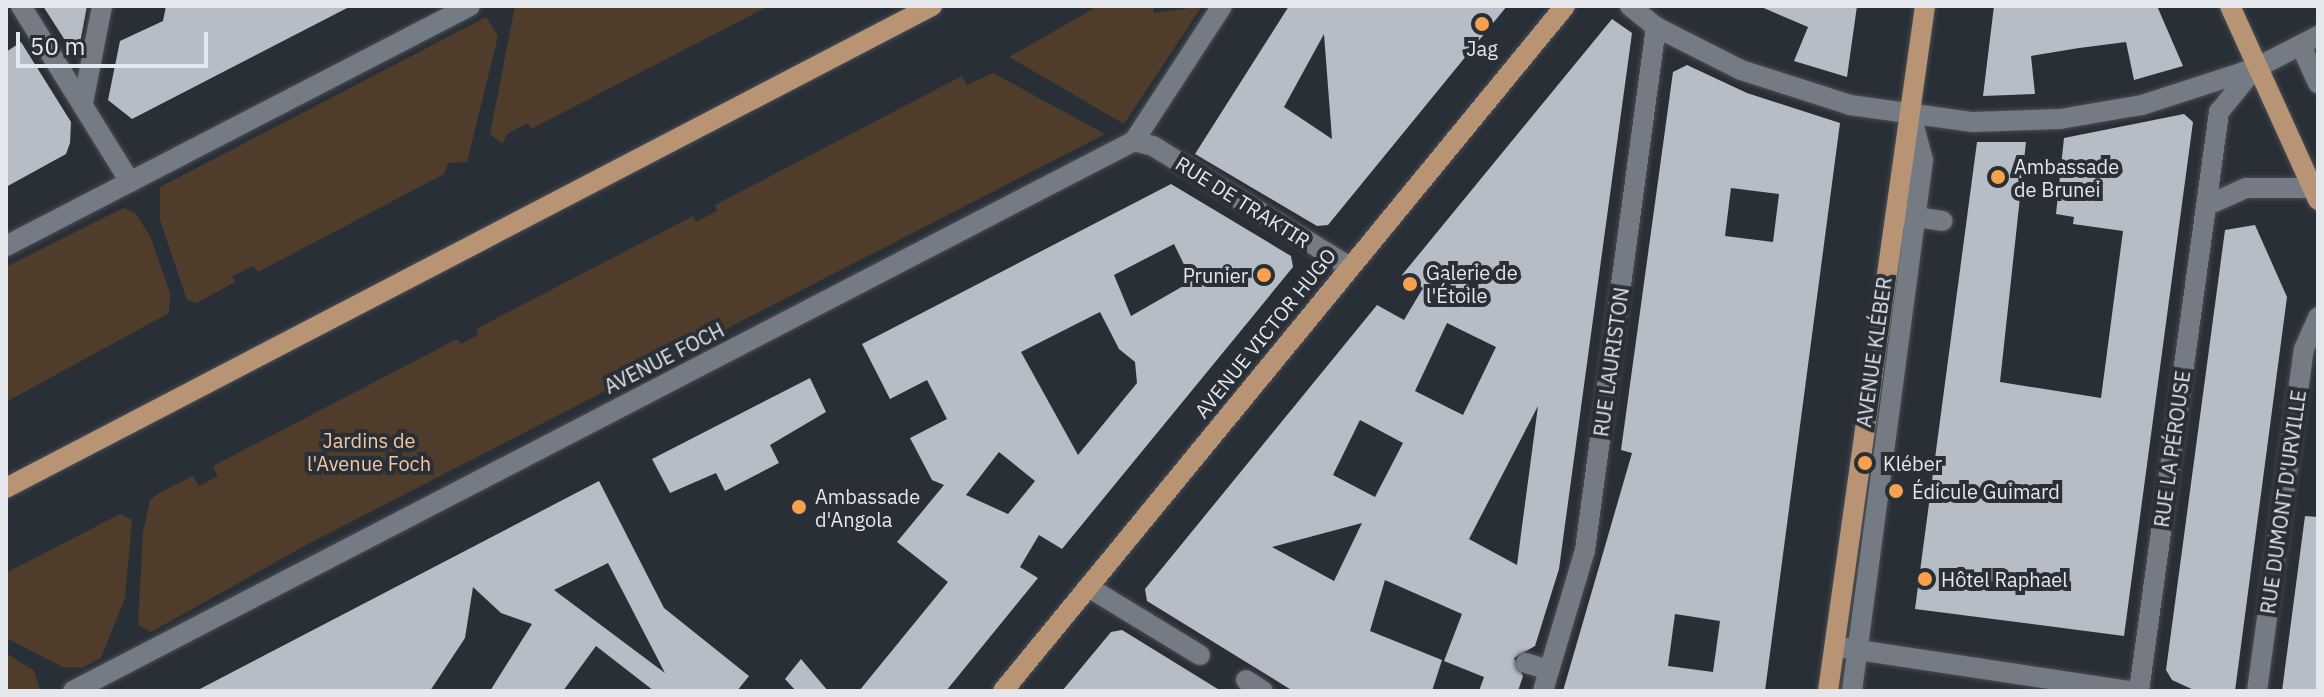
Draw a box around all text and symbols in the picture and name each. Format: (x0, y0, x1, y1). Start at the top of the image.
marker: Jag (1473, 15, 1491, 33)
scale bar (20, 16, 212, 66)
text: 50 m (30, 30, 85, 62)
place label: Jag (1466, 36, 1498, 60)
street label: RUE DE TRAKTIR (1171, 151, 1315, 253)
place label: Ambassade de Brunei (2014, 154, 2119, 201)
marker: Ambassade de Brunei (1989, 168, 2007, 186)
street label: AVENUE VICTOR HUGO (1189, 243, 1341, 423)
place label: Galerie de l'Étoile (1426, 260, 1518, 307)
place label: Prunier (1183, 263, 1248, 287)
marker: Prunier (1255, 266, 1273, 284)
marker: Galerie de l'Étoile (1401, 275, 1419, 293)
street label: AVENUE KLÉBER (1852, 275, 1896, 429)
street label: RUE LAURISTON (1589, 286, 1633, 438)
street label: AVENUE FOCH (600, 317, 728, 399)
street label: RUE LA PÉROUSE (2149, 369, 2195, 529)
street label: RUE DUMONT D'URVILLE (2255, 388, 2311, 616)
park label: Jardins de l'Avenue Foch (307, 428, 431, 475)
place label: Kléber (1883, 451, 1942, 475)
marker: Kléber (1854, 452, 1876, 474)
place label: Édicule Guimard (1912, 479, 2060, 503)
marker: Édicule Guimard (1887, 482, 1905, 500)
place label: Ambassade d'Angola (815, 484, 920, 531)
marker: Ambassade d'Angola (790, 498, 808, 516)
place label: Hôtel Raphael (1941, 567, 2068, 591)
marker: Hôtel Raphael (1916, 570, 1934, 588)

